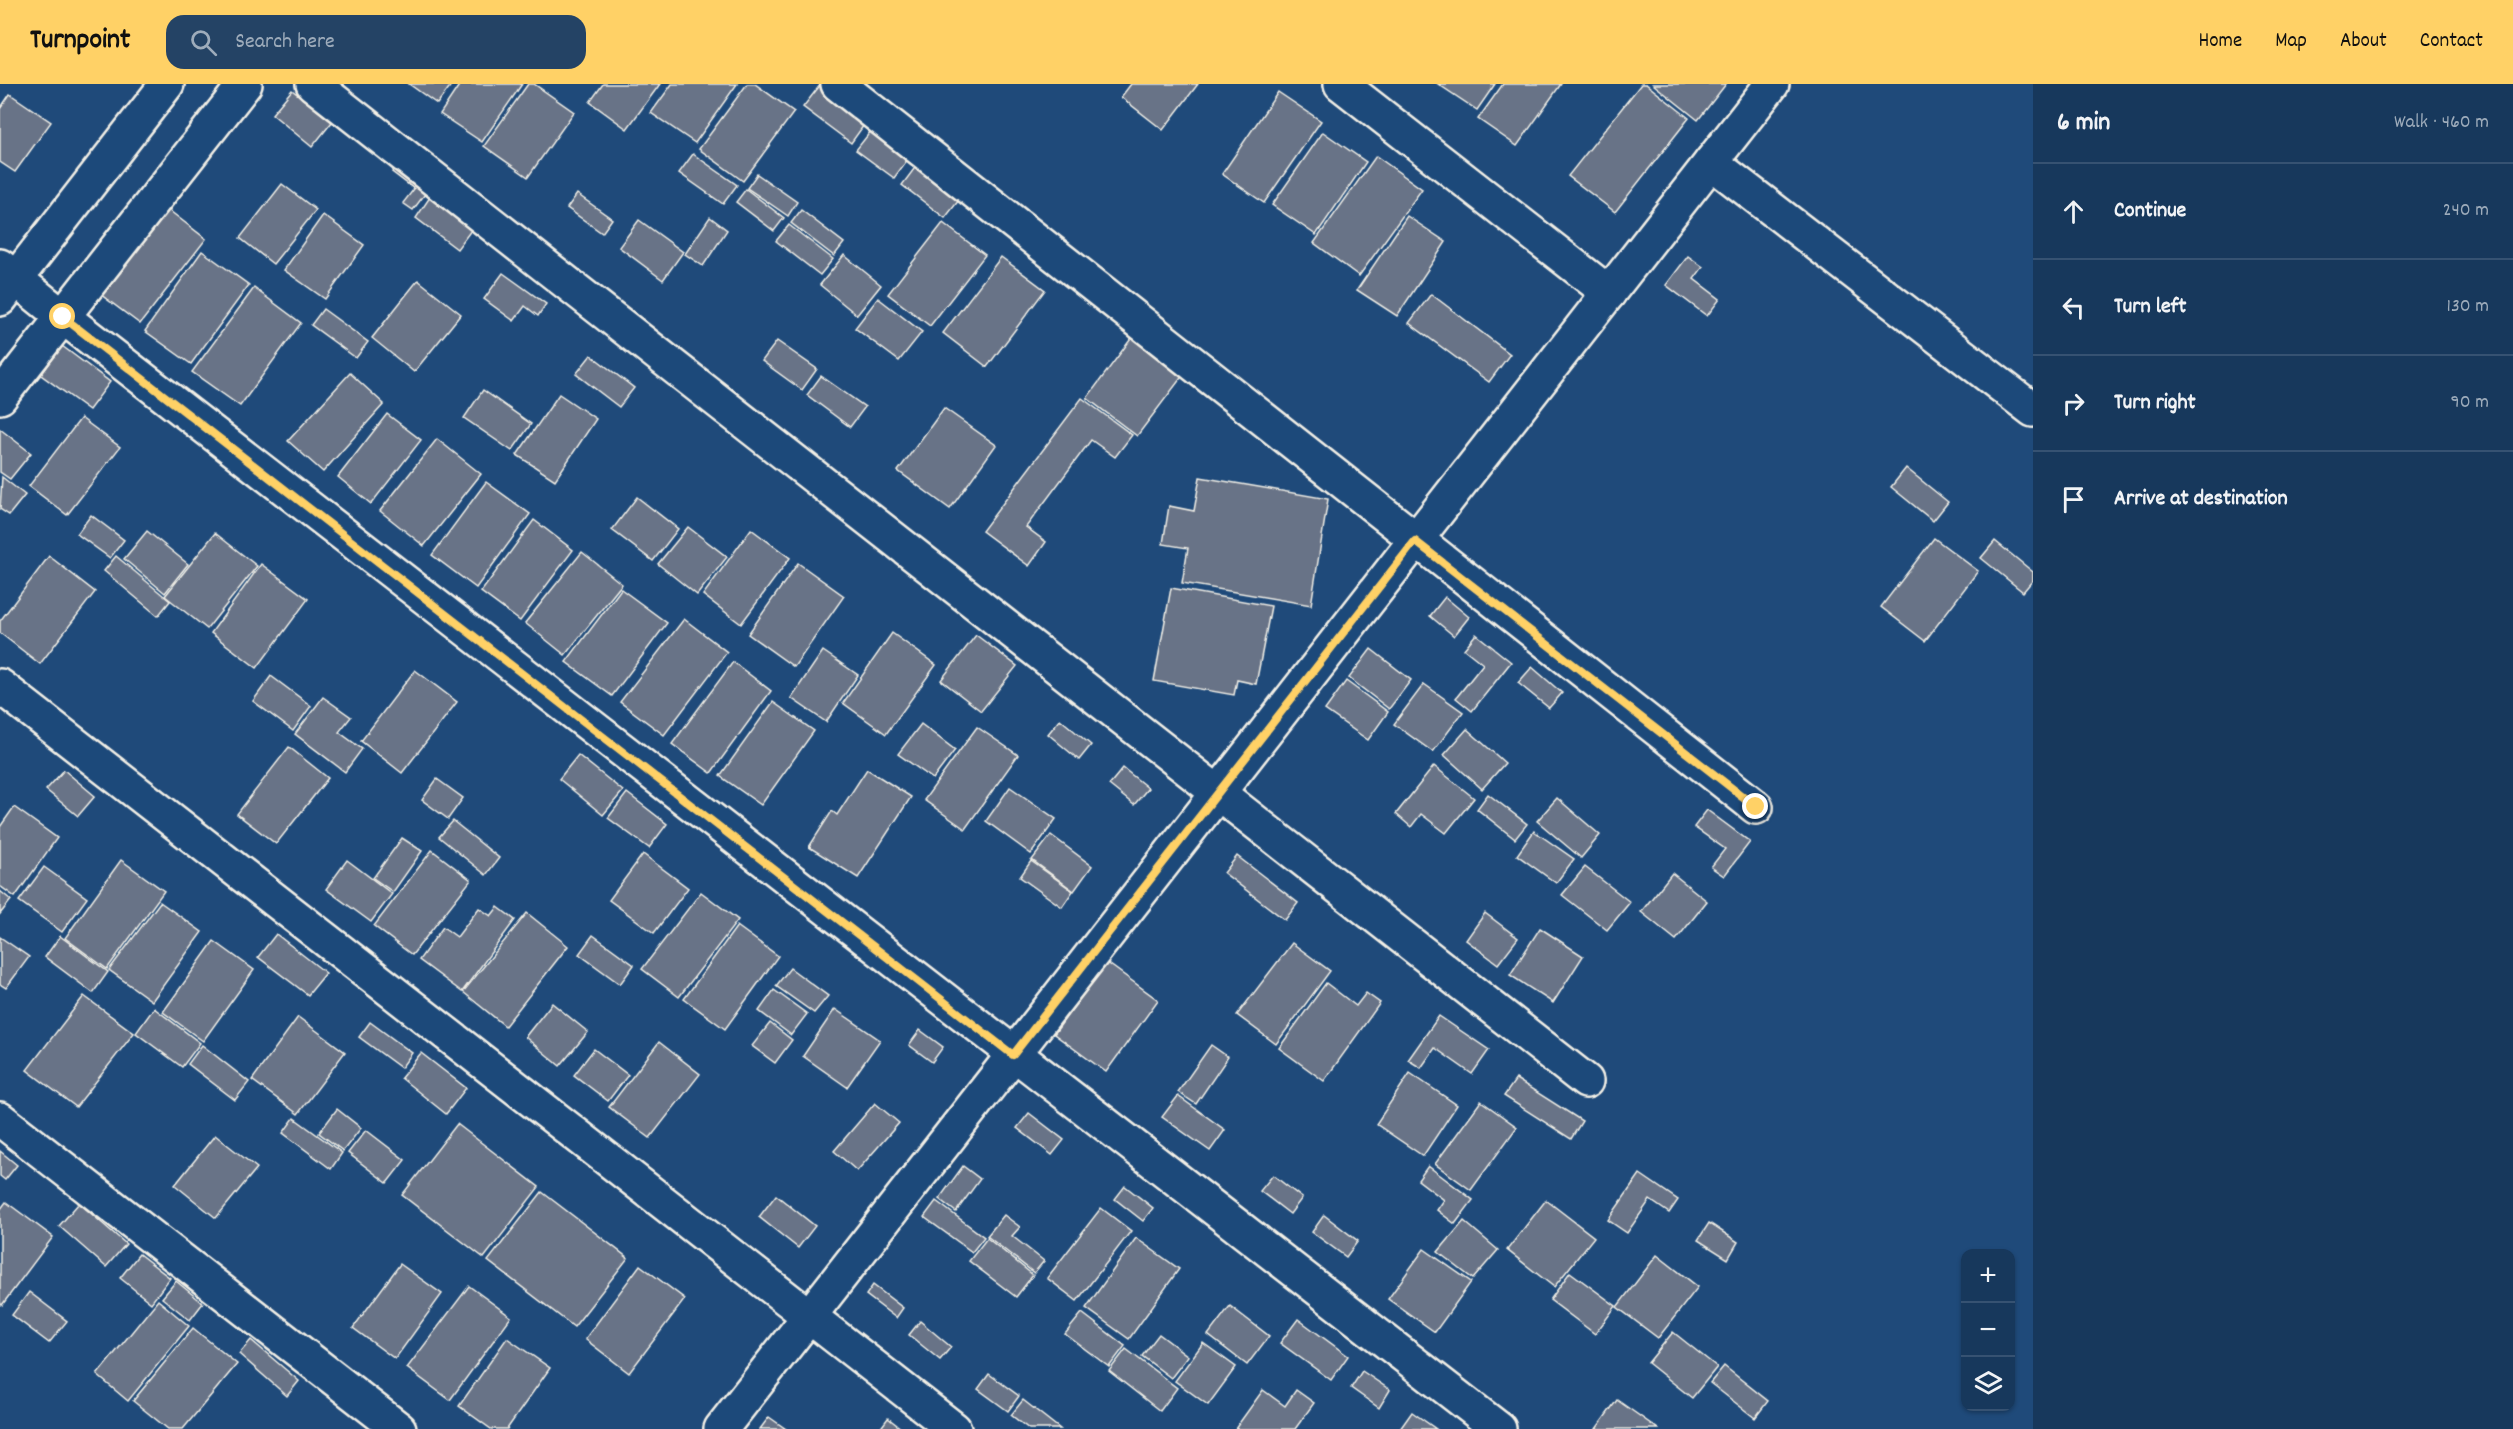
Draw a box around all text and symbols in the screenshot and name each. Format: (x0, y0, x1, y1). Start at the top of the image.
search box (166, 15, 586, 69)
text: Turnpoint (30, 22, 130, 62)
icon: search (187, 26, 220, 59)
text: Search here (235, 27, 335, 58)
text: Home (2198, 27, 2242, 57)
text: Map (2275, 27, 2307, 57)
text: About (2340, 27, 2387, 57)
text: Contact (2420, 27, 2483, 57)
text: 6 min (2057, 105, 2110, 142)
text: Walk · 460 m (2394, 109, 2489, 137)
icon: ahead (2057, 195, 2090, 228)
text: Continue (2114, 196, 2186, 227)
text: 240 m (2443, 197, 2489, 225)
icon: left (2057, 291, 2090, 324)
text: Turn left (2114, 292, 2186, 323)
text: 130 m (2447, 293, 2489, 321)
route start (49, 303, 75, 329)
icon: right (2057, 387, 2090, 420)
text: Turn right (2114, 388, 2196, 419)
text: 90 m (2451, 389, 2489, 417)
icon: arrive (2057, 483, 2090, 516)
text: Arrive at destination (2114, 484, 2288, 515)
route end (1742, 793, 1768, 819)
map controls (1961, 1249, 2015, 1411)
button: + (1961, 1249, 2015, 1303)
button: − (1961, 1303, 2015, 1357)
button: layers (1961, 1357, 2015, 1411)

